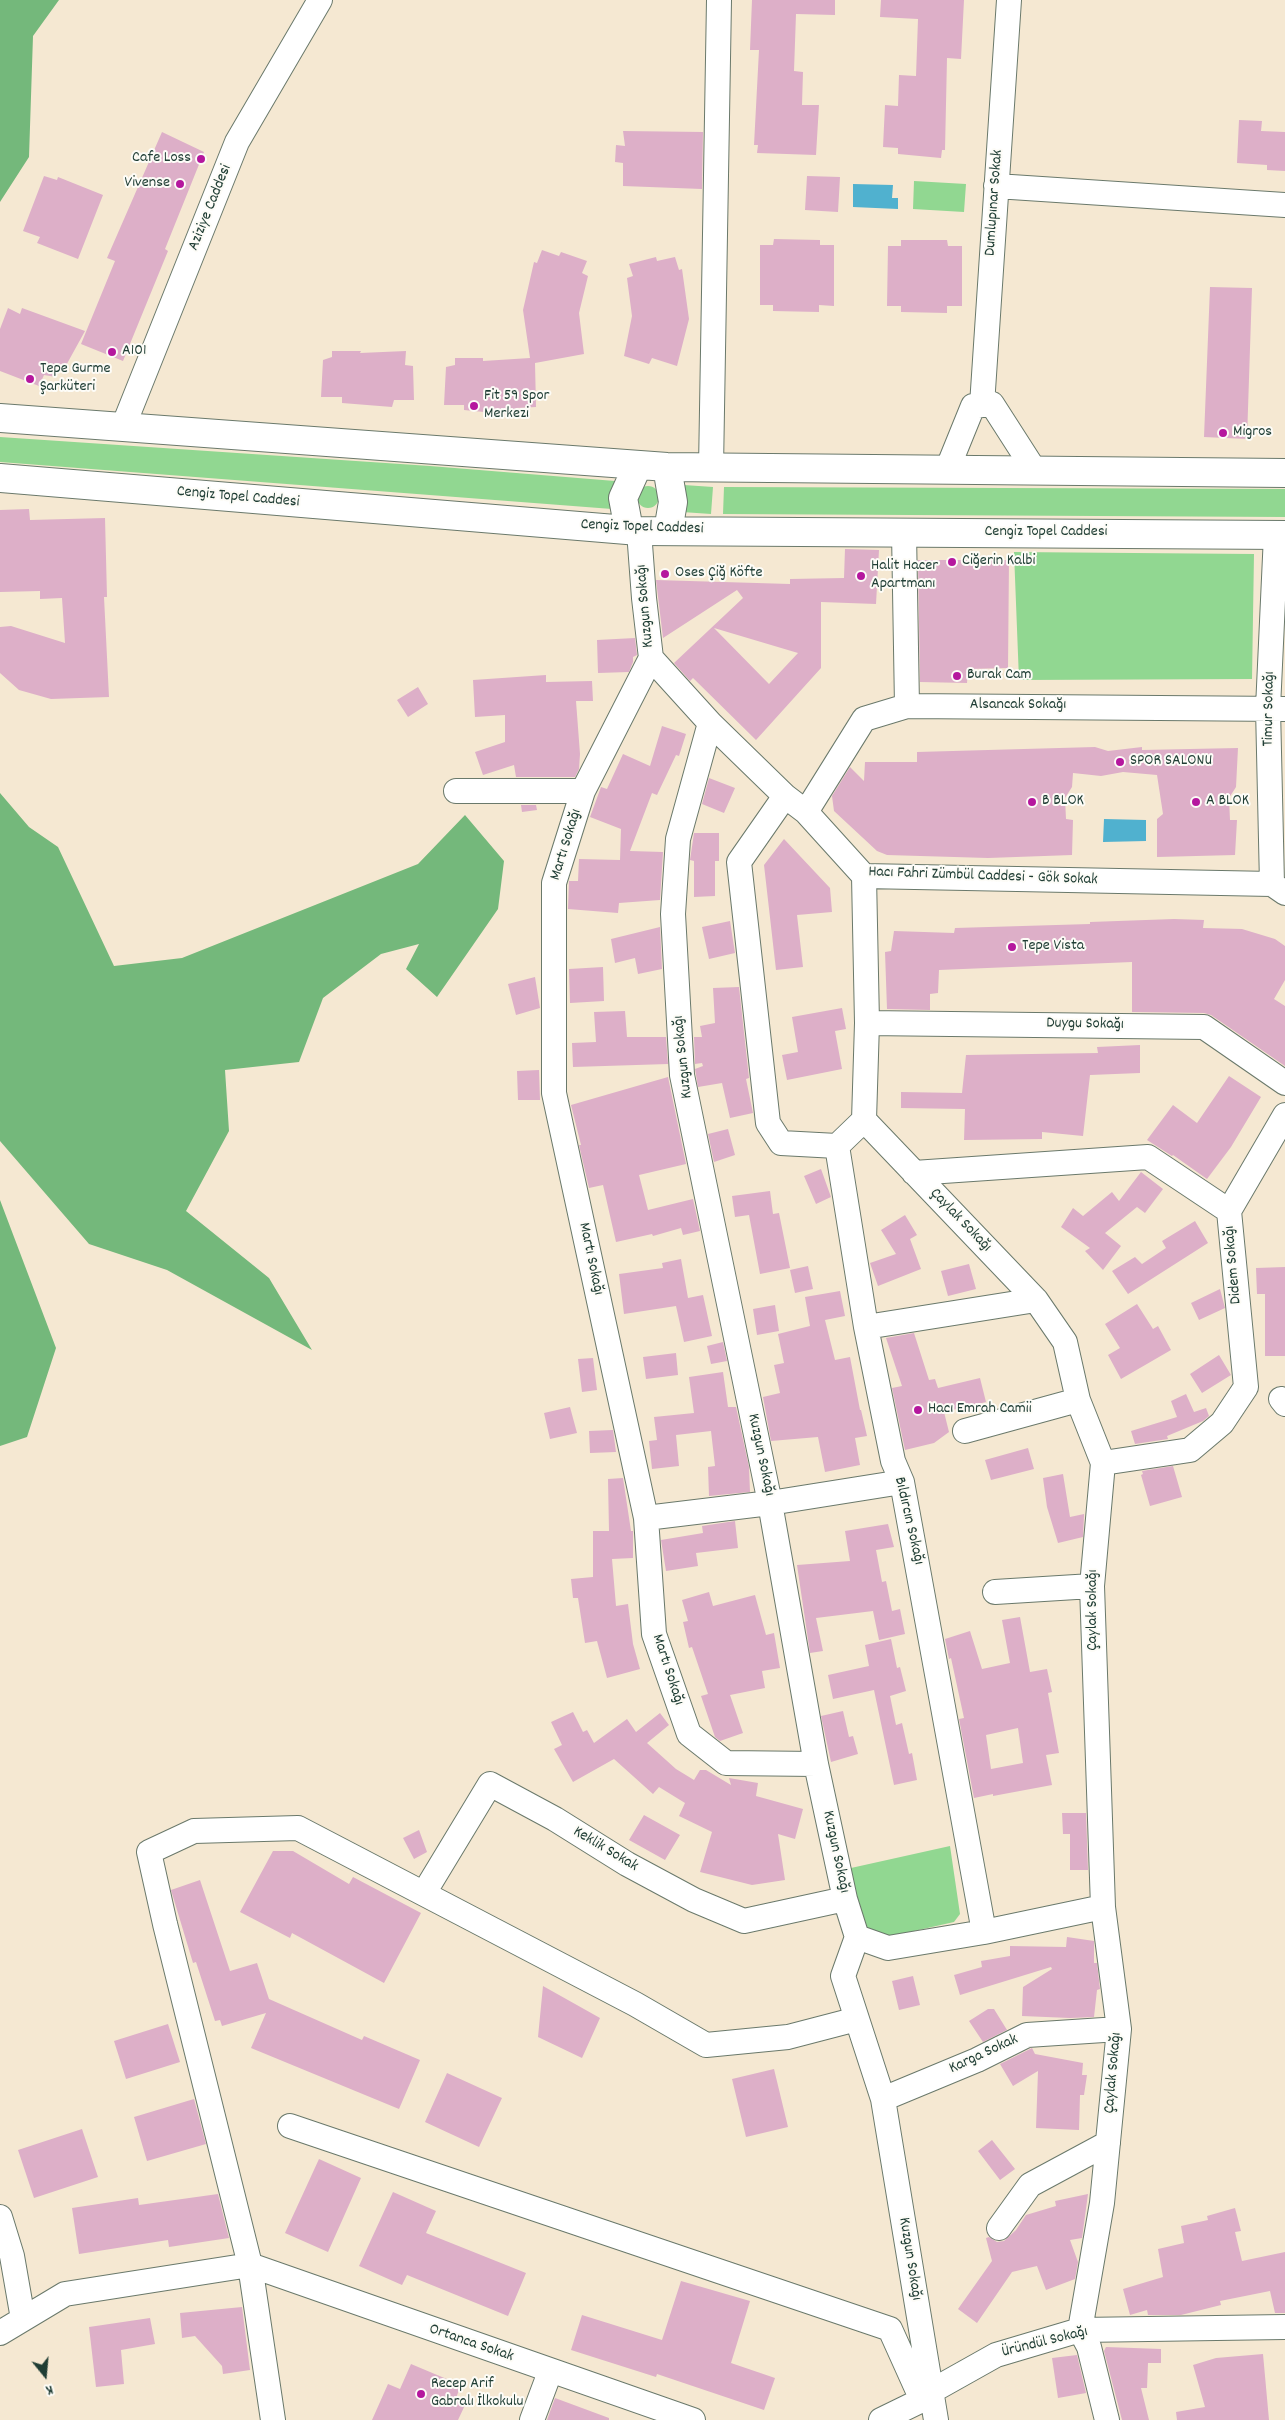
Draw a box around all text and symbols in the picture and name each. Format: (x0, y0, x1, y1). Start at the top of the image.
place label: Cafe Loss (132, 149, 191, 169)
street label: Dumlupınar Sokak (982, 149, 1008, 257)
marker: Cafe Loss (195, 153, 207, 165)
street label: Aziziye Caddesi (185, 162, 237, 254)
place label: Vivense (124, 174, 170, 194)
marker: Vivense (174, 178, 186, 190)
place label: A101 (122, 342, 146, 362)
marker: A101 (106, 346, 118, 358)
place label: Tepe Gurme Şarküteri (40, 360, 110, 398)
marker: Tepe Gurme Şarküteri (24, 373, 36, 385)
place label: Fit 59 Spor Merkezi (484, 387, 550, 425)
marker: Fit 59 Spor Merkezi (468, 400, 480, 412)
place label: Migros (1233, 423, 1272, 443)
marker: Migros (1217, 427, 1229, 439)
street label: Cengiz Topel Caddesi (176, 483, 300, 513)
street label: Cengiz Topel Caddesi (580, 516, 704, 540)
street label: Cengiz Topel Caddesi (984, 523, 1108, 543)
place label: Ciğerin Kalbi (962, 552, 1035, 572)
marker: Ciğerin Kalbi (946, 556, 958, 568)
place label: Halit Hacer Apartmanı (871, 557, 938, 595)
street label: Kuzgun Sokağı (633, 564, 659, 648)
place label: Oses Çiğ Köfte (675, 564, 762, 584)
marker: Oses Çiğ Köfte (659, 568, 671, 580)
marker: Halit Hacer Apartmanı (855, 570, 867, 582)
place label: Burak Cam (967, 666, 1032, 686)
marker: Burak Cam (951, 670, 963, 682)
street label: Timur Sokağı (1260, 671, 1280, 747)
street label: Alsancak Sokağı (970, 696, 1066, 716)
place label: SPOR SALONU (1130, 752, 1212, 772)
marker: SPOR SALONU (1114, 756, 1126, 768)
place label: B BLOK (1042, 792, 1084, 812)
place label: A BLOK (1206, 792, 1249, 812)
marker: B BLOK (1026, 796, 1038, 808)
marker: A BLOK (1190, 796, 1202, 808)
street label: Martı Sokağı (547, 807, 587, 883)
street label: Hacı Fahri Zümbül Caddesi - Gök Sokak (868, 863, 1098, 891)
place label: Tepe Vista (1022, 937, 1084, 957)
marker: Tepe Vista (1006, 941, 1018, 953)
street label: Kuzgun Sokağı (670, 1014, 698, 1100)
street label: Duygu Sokağı (1046, 1015, 1124, 1035)
street label: Çaylak Sokağı (925, 1185, 995, 1257)
street label: Martı Sokağı (573, 1221, 607, 1297)
street label: Didem Sokağı (1221, 1225, 1247, 1305)
place label: Hacı Emrah Camii (928, 1400, 1032, 1420)
marker: Hacı Emrah Camii (912, 1404, 924, 1416)
street label: Kuzgun Sokağı (742, 1412, 778, 1498)
street label: Bıldırcın Sokağı (889, 1475, 927, 1567)
street label: Çaylak Sokağı (1084, 1569, 1104, 1651)
street label: Martı Sokağı (647, 1632, 687, 1708)
street label: Kuzgun Sokağı (817, 1809, 853, 1895)
street label: Keklik Sokak (569, 1823, 641, 1877)
street label: Karga Sokak (946, 2031, 1022, 2079)
street label: Çaylak Sokağı (1101, 2032, 1127, 2114)
street label: Kuzgun Sokağı (893, 2216, 925, 2302)
street label: Ortanca Sokak (426, 2321, 516, 2367)
street label: Üründül Sokağı (1000, 2323, 1090, 2363)
north arrow (20, 2350, 70, 2400)
place label: Recep Arif Gabralı İlkokulu (431, 2375, 523, 2413)
text: K (43, 2379, 55, 2400)
marker: Recep Arif Gabralı İlkokulu (415, 2388, 427, 2400)

